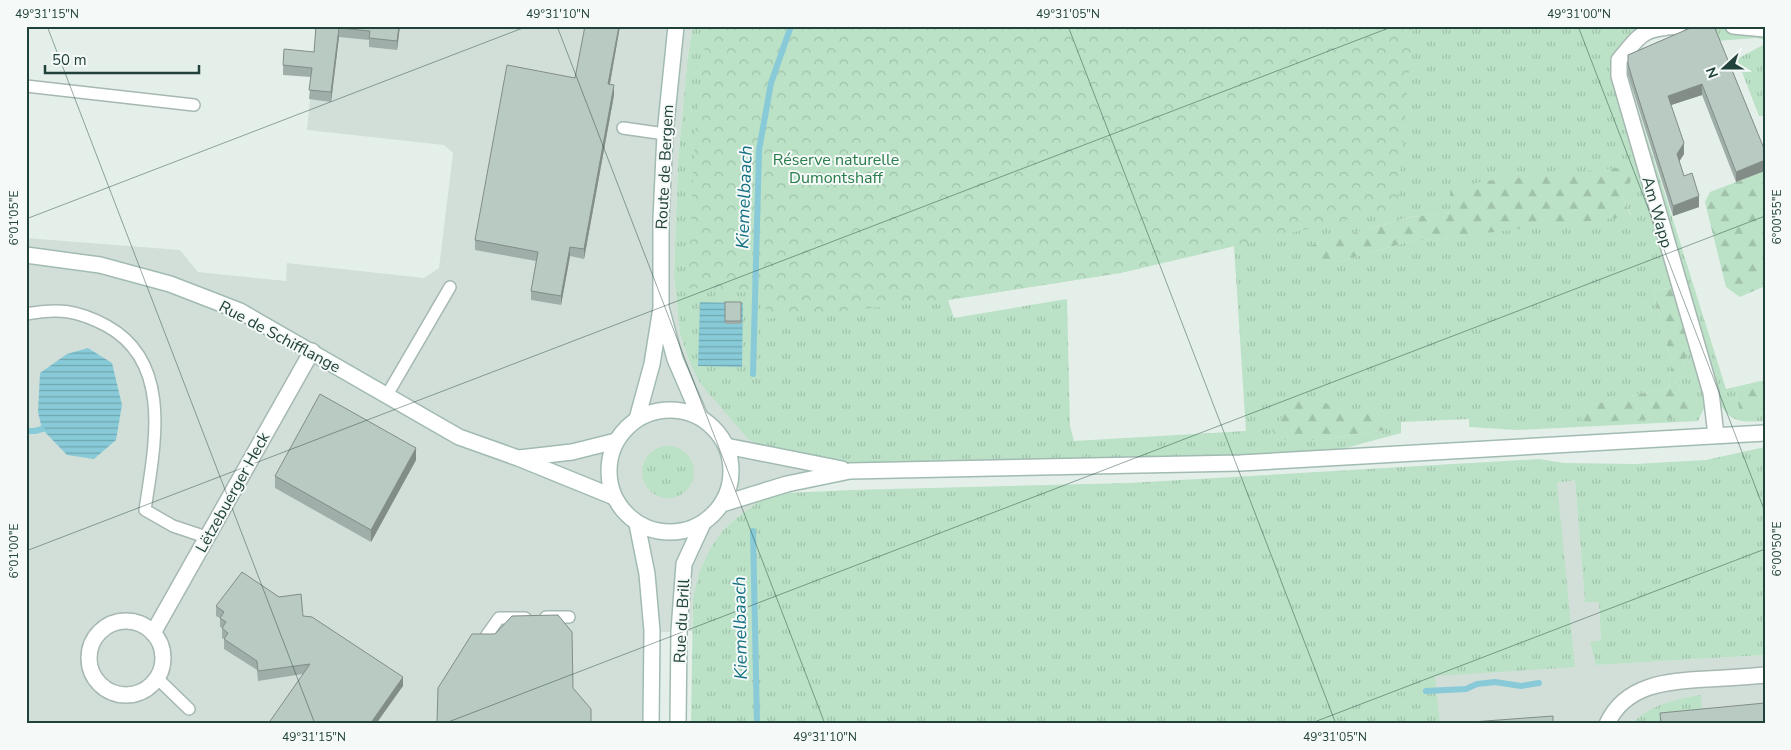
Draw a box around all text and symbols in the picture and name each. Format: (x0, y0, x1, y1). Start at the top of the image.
text: 49°31'15"N (15, 6, 79, 22)
text: 49°31'10"N (526, 6, 590, 22)
text: 49°31'05"N (1036, 6, 1100, 22)
text: 49°31'00"N (1547, 6, 1611, 22)
scale bar (45, 42, 199, 74)
north arrow (1698, 42, 1748, 92)
text: 50 m (52, 50, 87, 70)
text: N (1702, 64, 1723, 81)
street label: Route de Bergem (651, 104, 679, 230)
water label: Kiemelbaach (730, 145, 758, 249)
park label: Réserve naturelle Dumontshaff (773, 149, 899, 189)
street label: Am Wapp (1636, 174, 1678, 251)
text: 6°00'55"E (1769, 190, 1785, 244)
text: 6°01'05"E (6, 191, 22, 245)
street label: Rue de Schifflange (215, 296, 344, 378)
street label: Lëtzebuerger Heck (191, 427, 276, 557)
text: 6°00'50"E (1769, 522, 1785, 576)
text: 6°01'00"E (6, 524, 22, 578)
water label: Kiemelbaach (727, 576, 753, 680)
street label: Rue du Brill (669, 578, 695, 664)
text: 49°31'15"N (282, 729, 346, 745)
text: 49°31'10"N (793, 729, 857, 745)
text: 49°31'05"N (1303, 729, 1367, 745)

